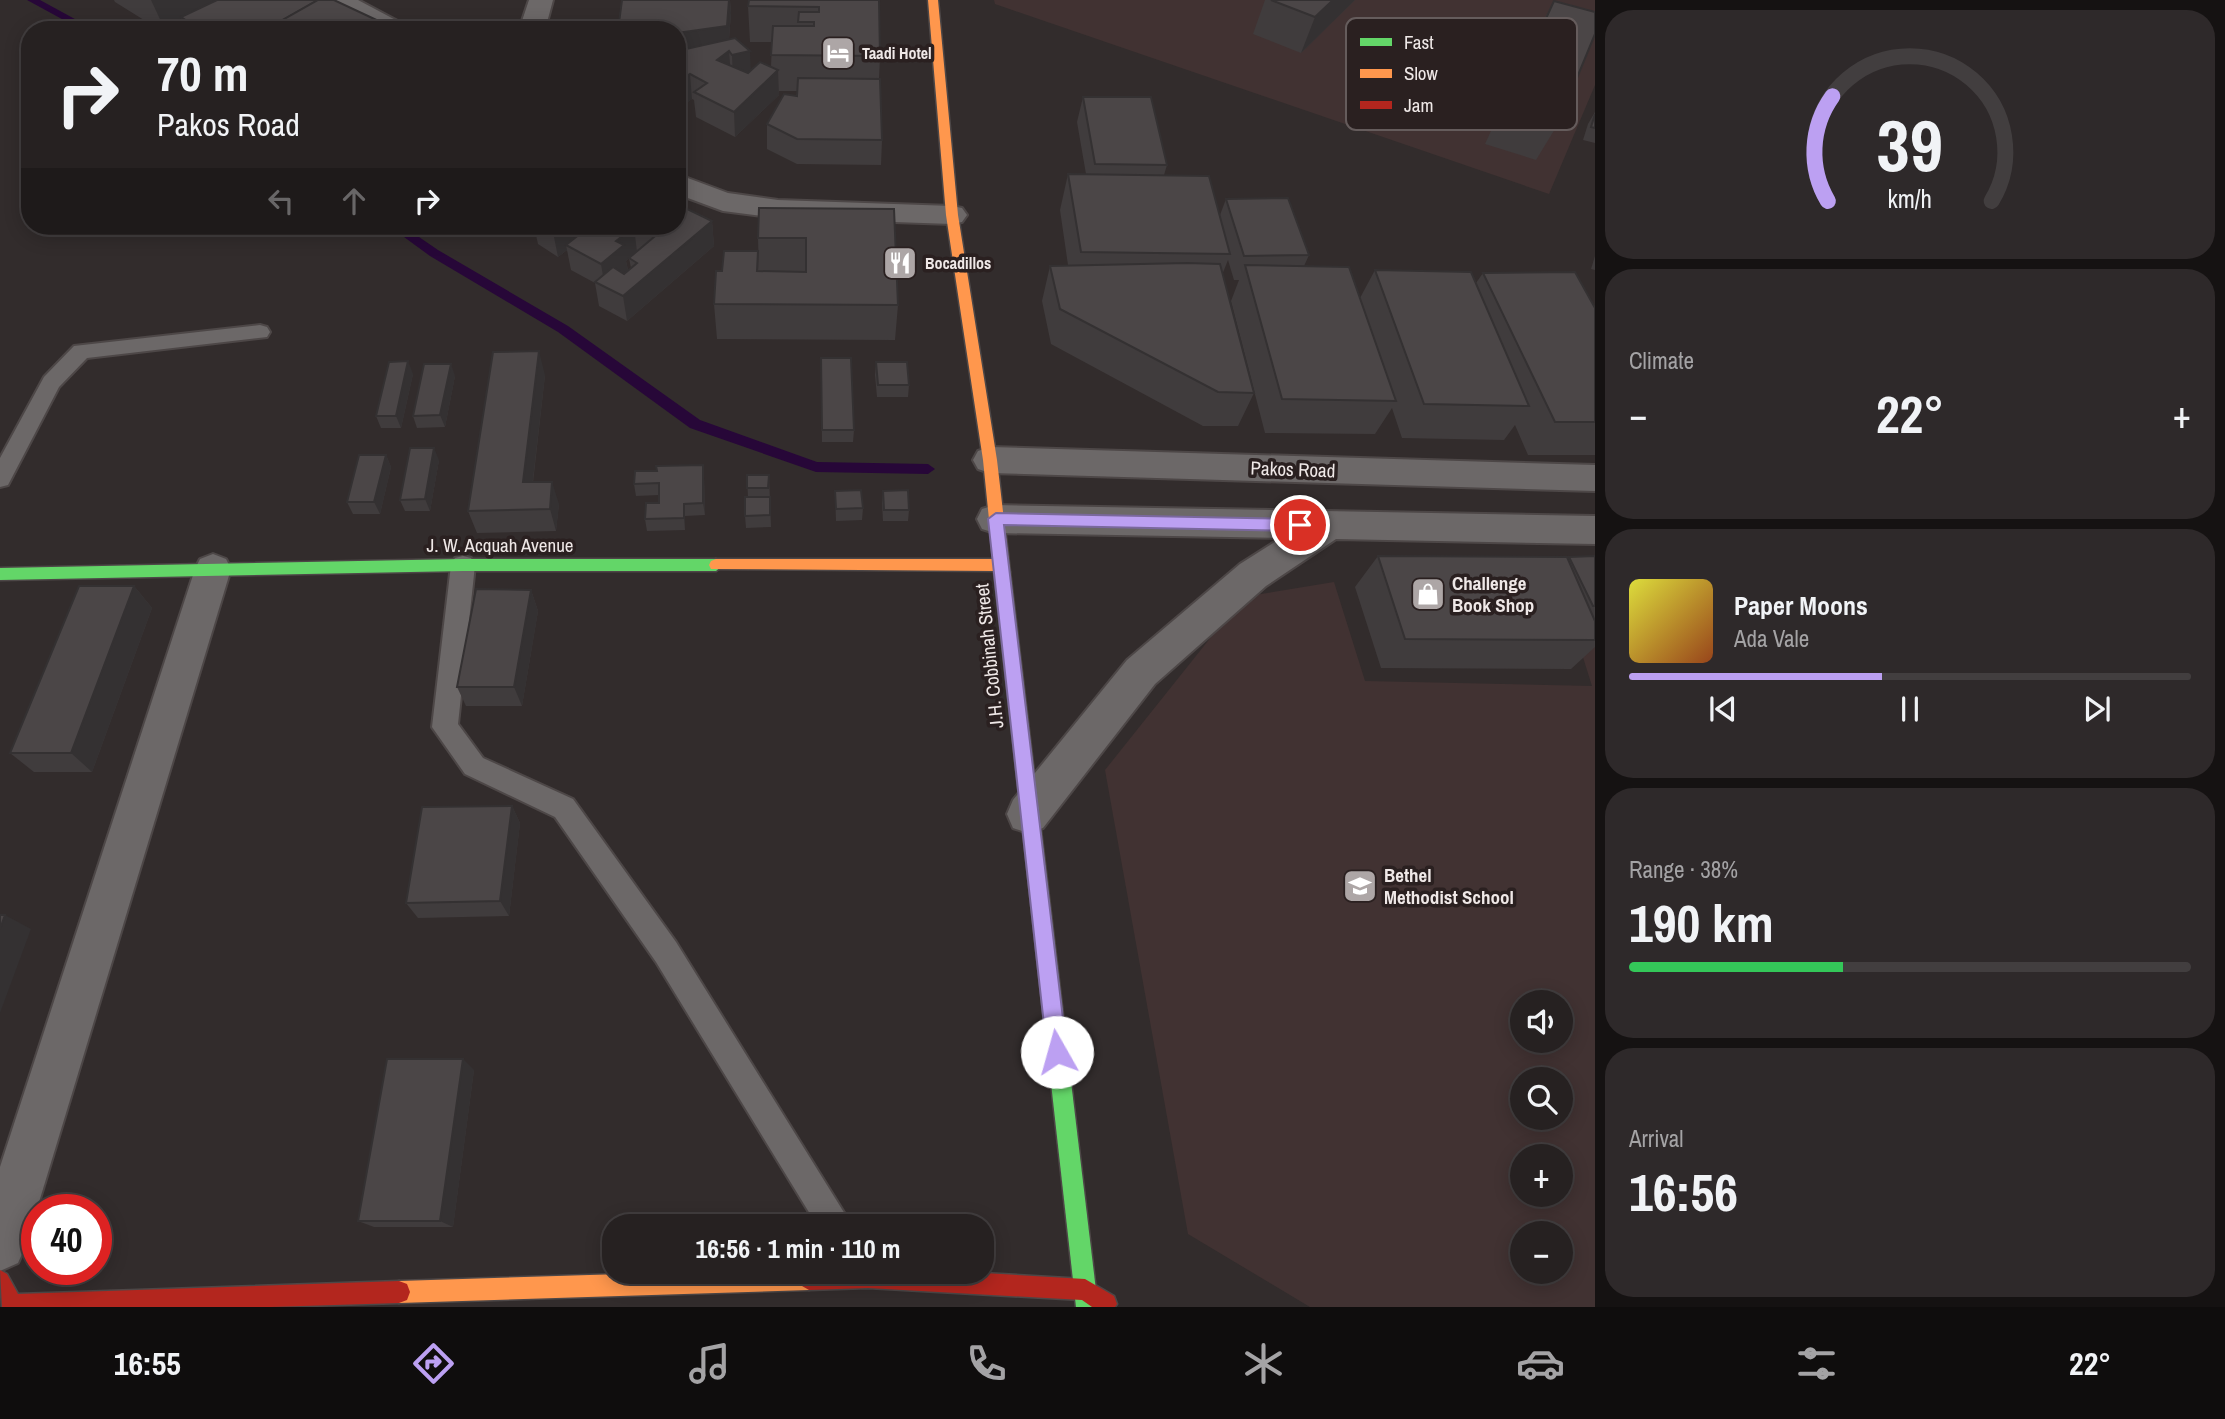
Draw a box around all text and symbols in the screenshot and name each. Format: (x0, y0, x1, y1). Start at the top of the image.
legend (1346, 18, 1577, 130)
text: Fast (1404, 29, 1434, 55)
hotel icon: Taadi Hotel (819, 34, 857, 72)
text: 70 m (157, 40, 249, 106)
place label: Taadi Hotel (862, 42, 932, 64)
icon: right (42, 49, 133, 140)
text: Slow (1404, 60, 1439, 86)
text: Jam (1404, 92, 1433, 118)
text: 39 (1877, 96, 1943, 194)
text: Pakos Road (157, 103, 300, 146)
icon: left (262, 182, 300, 220)
icon: ahead (335, 182, 373, 220)
icon: right (408, 182, 446, 220)
text: km/h (1888, 182, 1932, 216)
restaurant icon: Bocadillos (881, 244, 919, 282)
place label: Bocadillos (925, 252, 991, 274)
text: Climate (1629, 345, 1694, 376)
text: 22° (1876, 379, 1944, 449)
text: − (1629, 389, 1647, 440)
text: + (2173, 389, 2191, 440)
street label: Pakos Road (1250, 455, 1336, 483)
pin (1270, 495, 1330, 555)
icon: arrive (1281, 506, 1319, 544)
street label: J. W. Acquah Avenue (426, 532, 574, 558)
place label: Challenge Book Shop (1452, 570, 1534, 618)
shop icon: Challenge Book Shop (1409, 575, 1447, 613)
street label: J.H. Cobbinah Street (968, 582, 1010, 730)
text: Paper Moons (1734, 588, 1868, 623)
text: Ada Vale (1734, 623, 1809, 654)
icon: previous (1704, 690, 1742, 728)
icon: pause (1891, 690, 1929, 728)
icon: next (2078, 690, 2116, 728)
text: Range · 38% (1629, 854, 1738, 885)
place label: Bethel Methodist School (1384, 862, 1514, 910)
school or university icon: Bethel Methodist School (1341, 867, 1379, 905)
text: 190 km (1629, 888, 1774, 958)
map controls (1510, 990, 1573, 1284)
button: sound (1510, 990, 1573, 1053)
position arrow (1020, 1015, 1094, 1089)
button: search (1510, 1067, 1573, 1130)
text: Arrival (1629, 1123, 1684, 1154)
button: + (1510, 1144, 1573, 1207)
text: 16:56 (1629, 1157, 1738, 1227)
speed limit sign: 40 (21, 1194, 112, 1285)
button: − (1510, 1221, 1573, 1284)
text: 16:56 · 1 min · 110 m (695, 1231, 901, 1266)
icon: directions (409, 1339, 458, 1388)
icon: music (685, 1339, 734, 1388)
icon: phone (962, 1339, 1011, 1388)
icon: climate (1239, 1339, 1288, 1388)
icon: car (1516, 1339, 1565, 1388)
icon: filters (1792, 1339, 1841, 1388)
text: 16:55 (114, 1342, 181, 1385)
text: 22° (2069, 1342, 2111, 1385)

